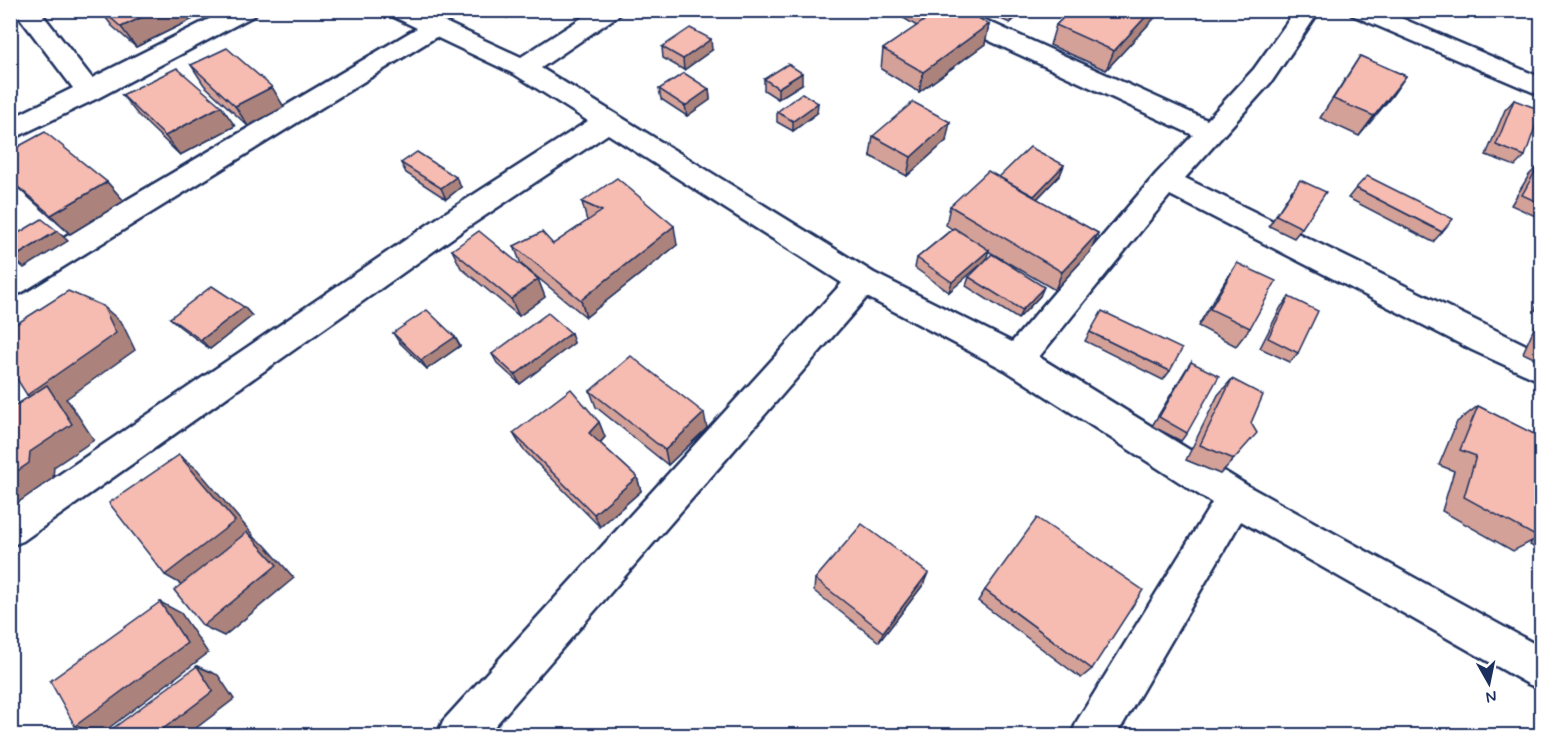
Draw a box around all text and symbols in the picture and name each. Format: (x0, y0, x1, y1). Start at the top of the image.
north arrow (1459, 653, 1519, 713)
text: N (1484, 685, 1498, 708)

